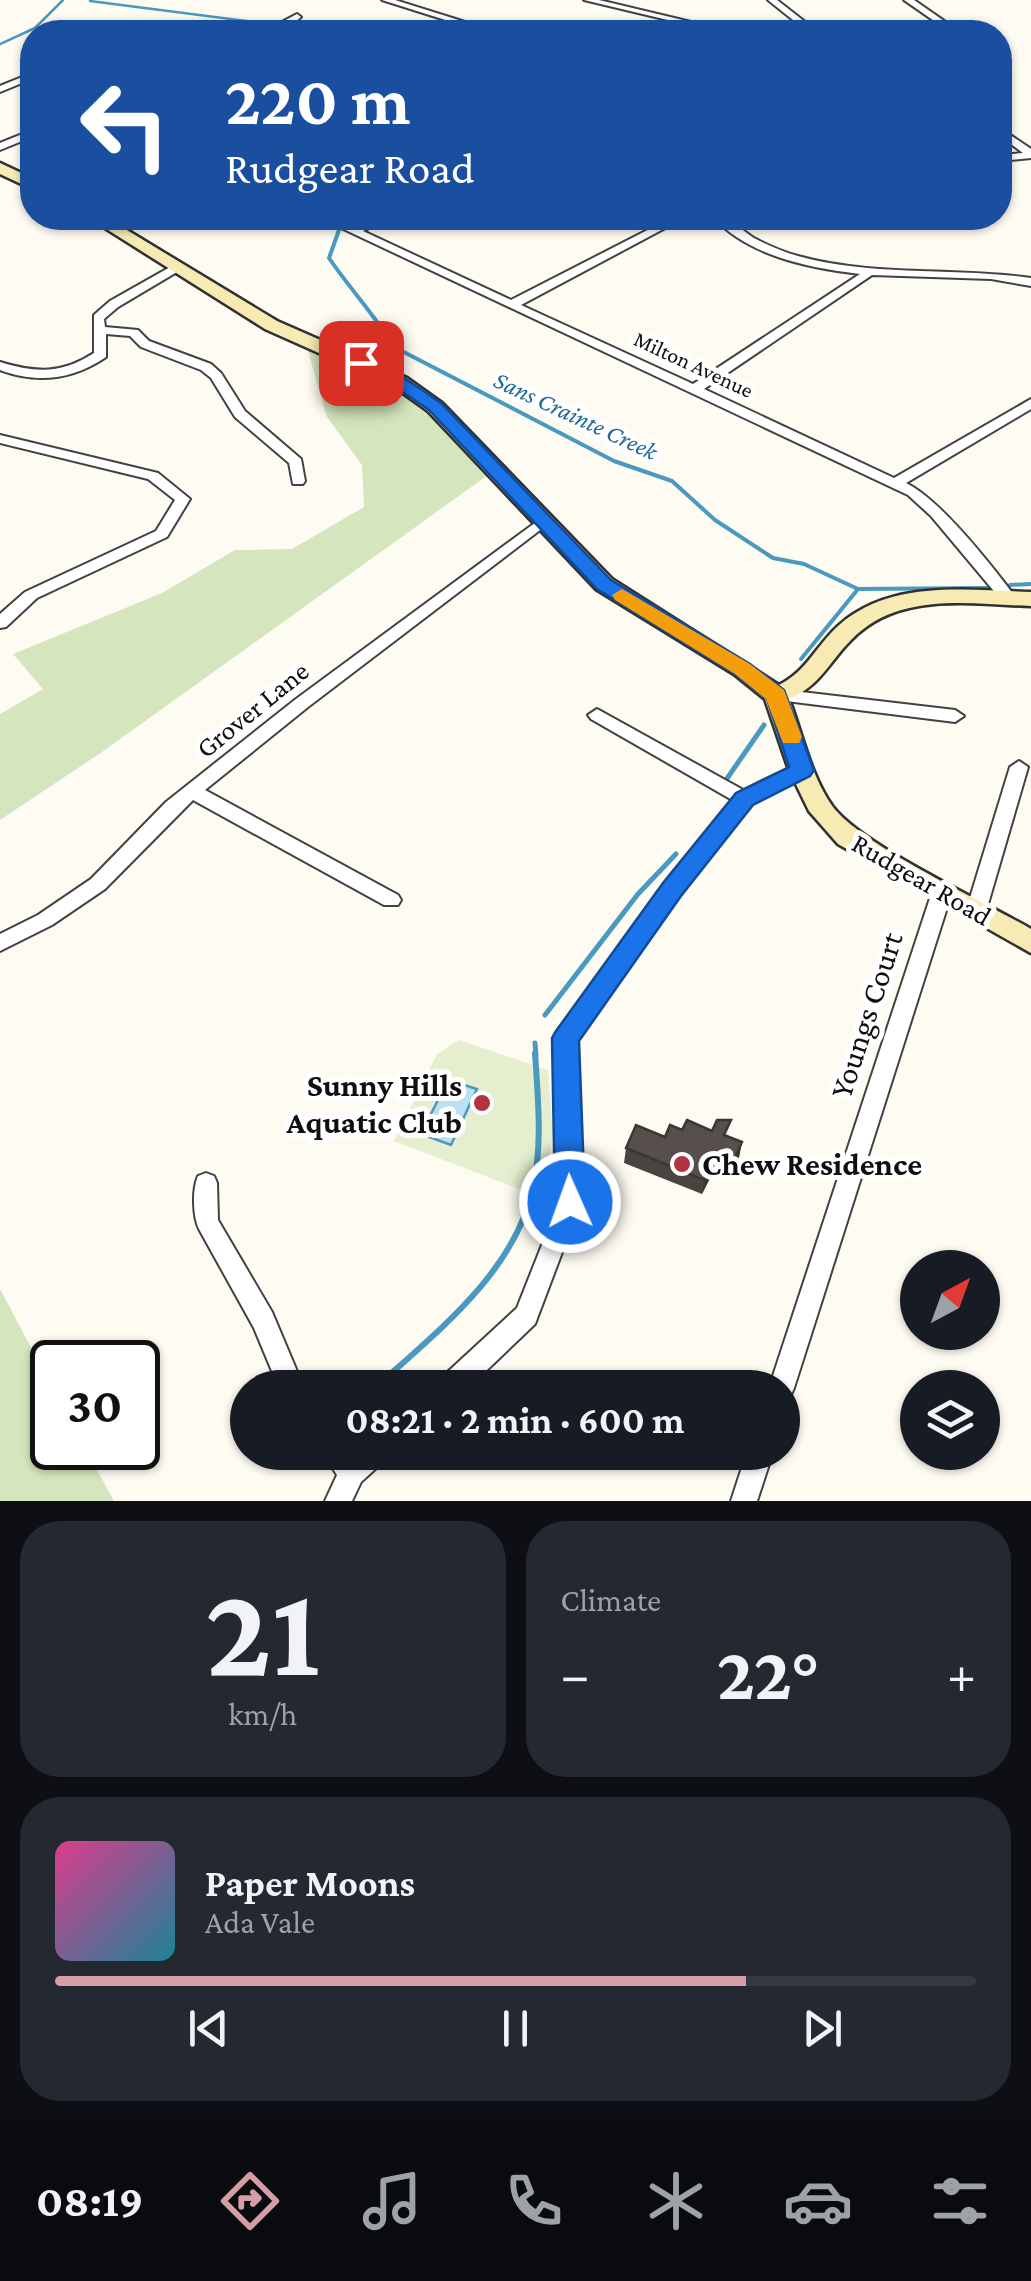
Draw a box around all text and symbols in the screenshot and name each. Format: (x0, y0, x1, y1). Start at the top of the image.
icon: left (60, 60, 190, 190)
text: 220 m (225, 61, 411, 139)
text: Rudgear Road (225, 143, 475, 193)
pin (319, 321, 404, 406)
street label: Milton Avenue (630, 326, 757, 403)
icon: arrive (334, 336, 389, 391)
water label: Sans Crainte Creek (490, 366, 663, 466)
street label: Grover Lane (190, 655, 315, 764)
street label: Rudgear Road (847, 827, 997, 932)
street label: Youngs Court (822, 927, 910, 1102)
place label: Sunny Hills Aquatic Club (285, 1067, 462, 1140)
marker: Sunny Hills Aquatic Club (471, 1092, 493, 1114)
place label: Chew Residence (702, 1146, 922, 1182)
position arrow (518, 1150, 622, 1254)
marker: Chew Residence (671, 1153, 693, 1175)
north arrow (900, 1250, 1000, 1350)
map controls (900, 1250, 1000, 1470)
speed limit sign: 30 (30, 1340, 160, 1470)
button: layers (900, 1370, 1000, 1470)
text: 08:21 · 2 min · 600 m (346, 1399, 684, 1441)
text: 21 (205, 1558, 320, 1703)
text: Climate (561, 1582, 661, 1618)
text: 22° (717, 1632, 820, 1715)
text: − (561, 1644, 590, 1705)
text: + (947, 1644, 976, 1705)
text: km/h (228, 1696, 297, 1732)
text: Paper Moons (205, 1862, 415, 1904)
text: Ada Vale (205, 1904, 315, 1940)
icon: previous (181, 2001, 236, 2056)
icon: pause (488, 2001, 543, 2056)
icon: next (795, 2001, 850, 2056)
icon: directions (215, 2166, 285, 2236)
icon: music (357, 2166, 427, 2236)
icon: phone (499, 2166, 569, 2236)
icon: climate (641, 2166, 711, 2236)
icon: car (783, 2166, 853, 2236)
icon: filters (925, 2166, 995, 2236)
text: 08:19 (36, 2176, 143, 2226)

